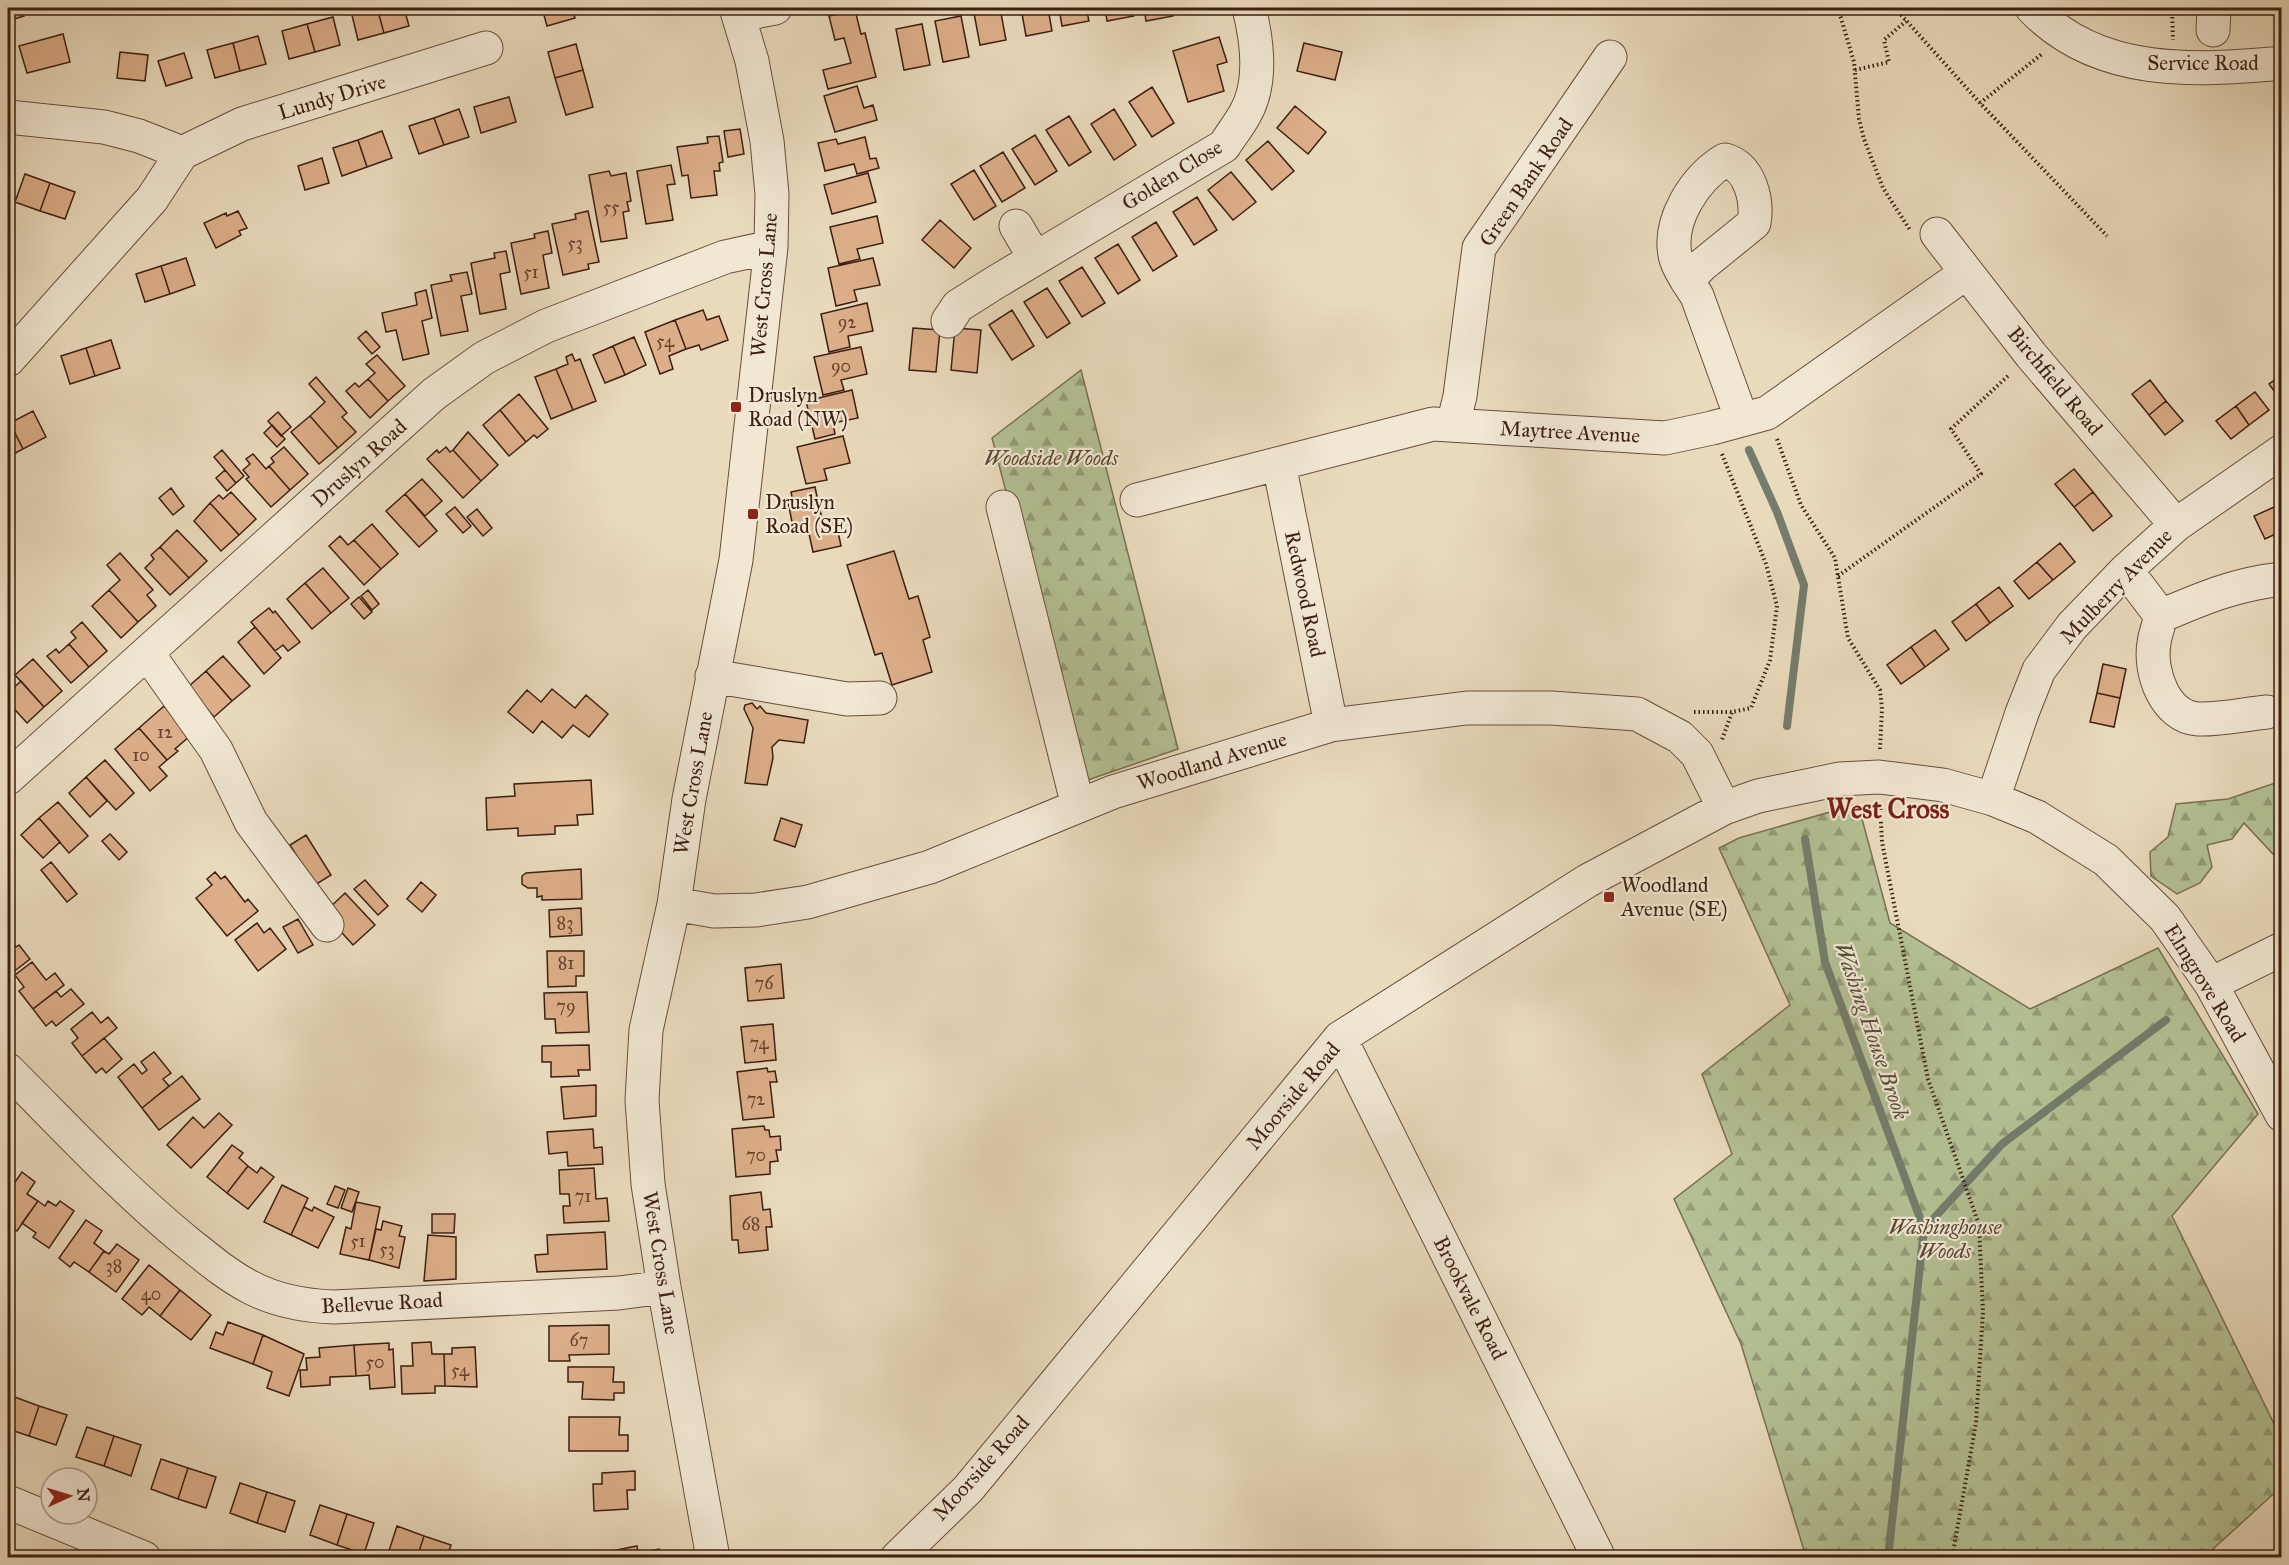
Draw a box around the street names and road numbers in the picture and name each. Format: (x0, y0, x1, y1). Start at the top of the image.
street label: Service Road (2147, 50, 2259, 76)
street label: Lundy Drive (275, 68, 389, 126)
street label: Green Bank Road (1473, 112, 1579, 251)
street label: Golden Close (1117, 134, 1227, 216)
street label: West Cross Lane (745, 212, 783, 358)
street label: Birchfield Road (2002, 321, 2108, 441)
street label: Druslyn Road (306, 413, 412, 513)
street label: Maytree Avenue (1499, 415, 1641, 449)
street label: Mulberry Avenue (2054, 523, 2178, 649)
street label: Redwood Road (1279, 528, 1331, 660)
street label: West Cross Lane (668, 709, 718, 856)
street label: Woodland Avenue (1134, 726, 1290, 796)
street label: Elmgrove Road (2158, 919, 2252, 1047)
street label: Moorside Road (1240, 1037, 1346, 1155)
street label: West Cross Lane (637, 1190, 685, 1337)
street label: Brookvale Road (1428, 1232, 1512, 1365)
street label: Bellevue Road (320, 1287, 444, 1319)
street label: Moorside Road (927, 1410, 1035, 1526)

